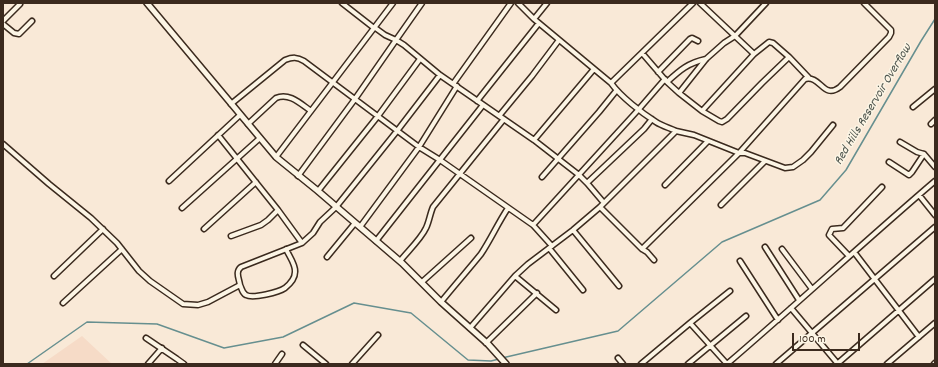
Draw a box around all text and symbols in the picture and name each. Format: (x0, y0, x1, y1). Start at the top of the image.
water label: Red Hills Reservoir Overflow (832, 42, 916, 168)
scale bar (794, 325, 862, 351)
text: 100 m (799, 331, 826, 348)

